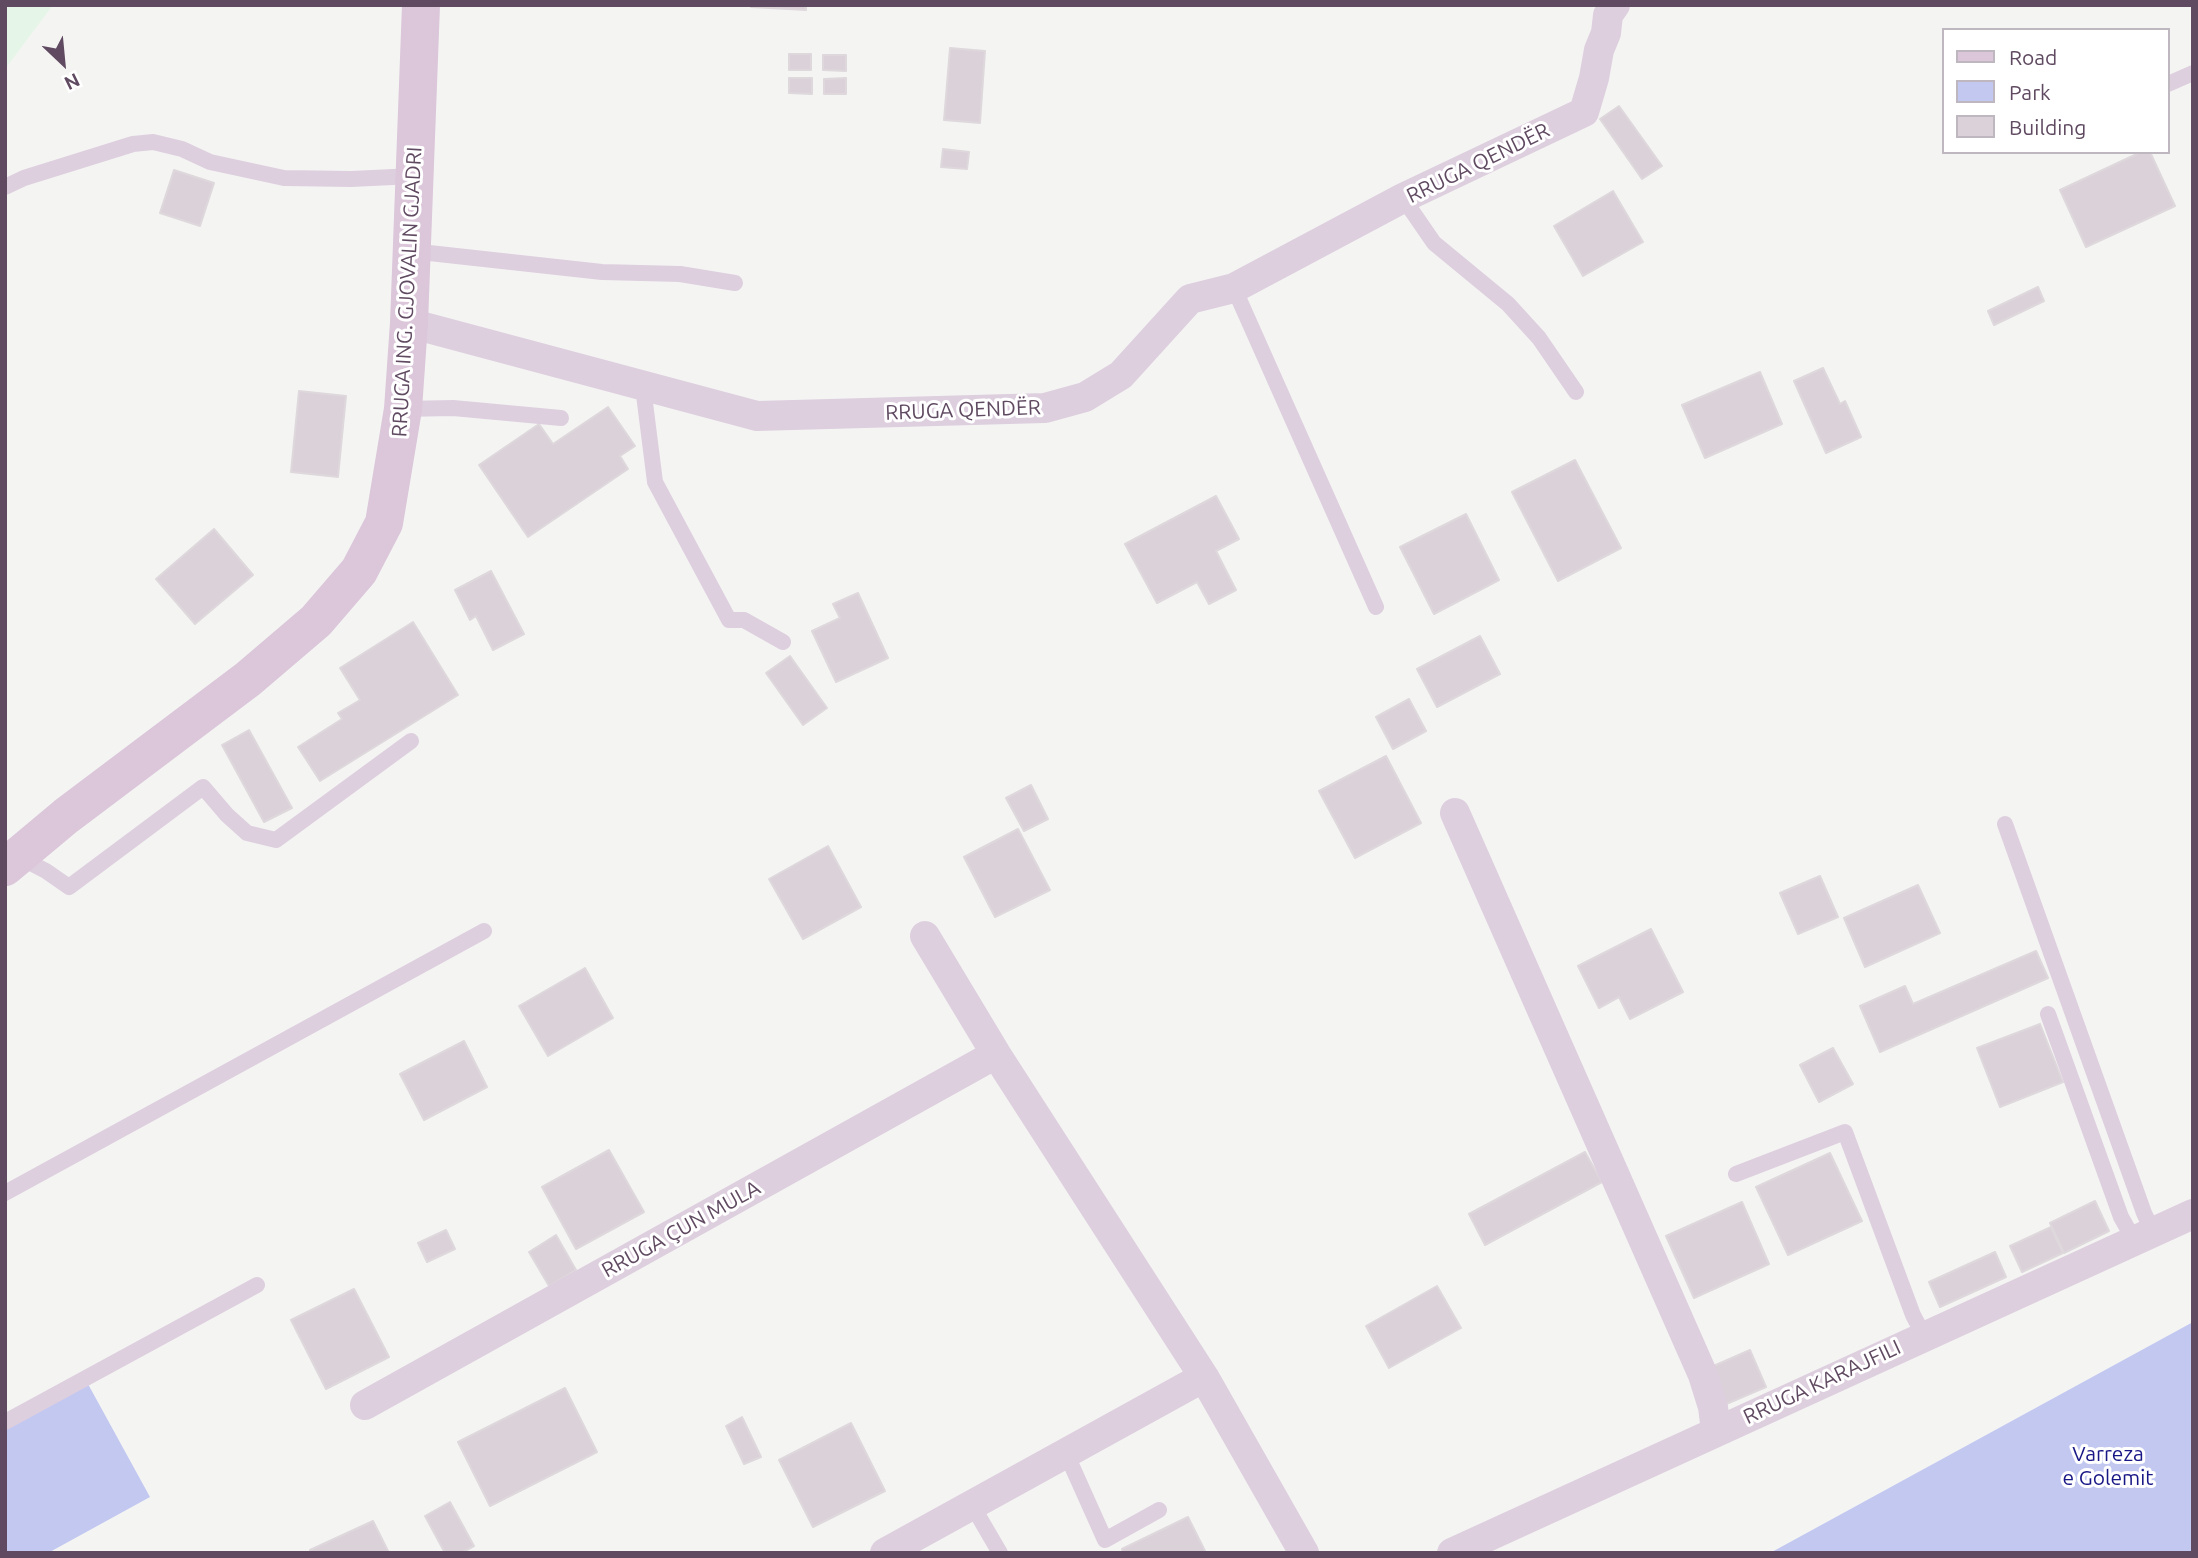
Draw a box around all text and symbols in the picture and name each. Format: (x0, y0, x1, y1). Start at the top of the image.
north arrow (28, 28, 98, 98)
legend (1942, 28, 2170, 154)
text: Road (2009, 45, 2057, 69)
text: N (61, 69, 83, 95)
text: Park (2009, 80, 2051, 104)
text: Building (2009, 115, 2086, 139)
street label: RRUGA QENDËR (1403, 118, 1553, 208)
street label: RRUGA ING. GJOVALIN GJADRI (387, 146, 427, 438)
street label: RRUGA QENDËR (885, 395, 1041, 425)
street label: RRUGA ÇUN MULA (597, 1175, 765, 1283)
street label: RRUGA KARAJFILI (1739, 1334, 1905, 1430)
park label: Varreza e Golemit (2062, 1441, 2154, 1491)

